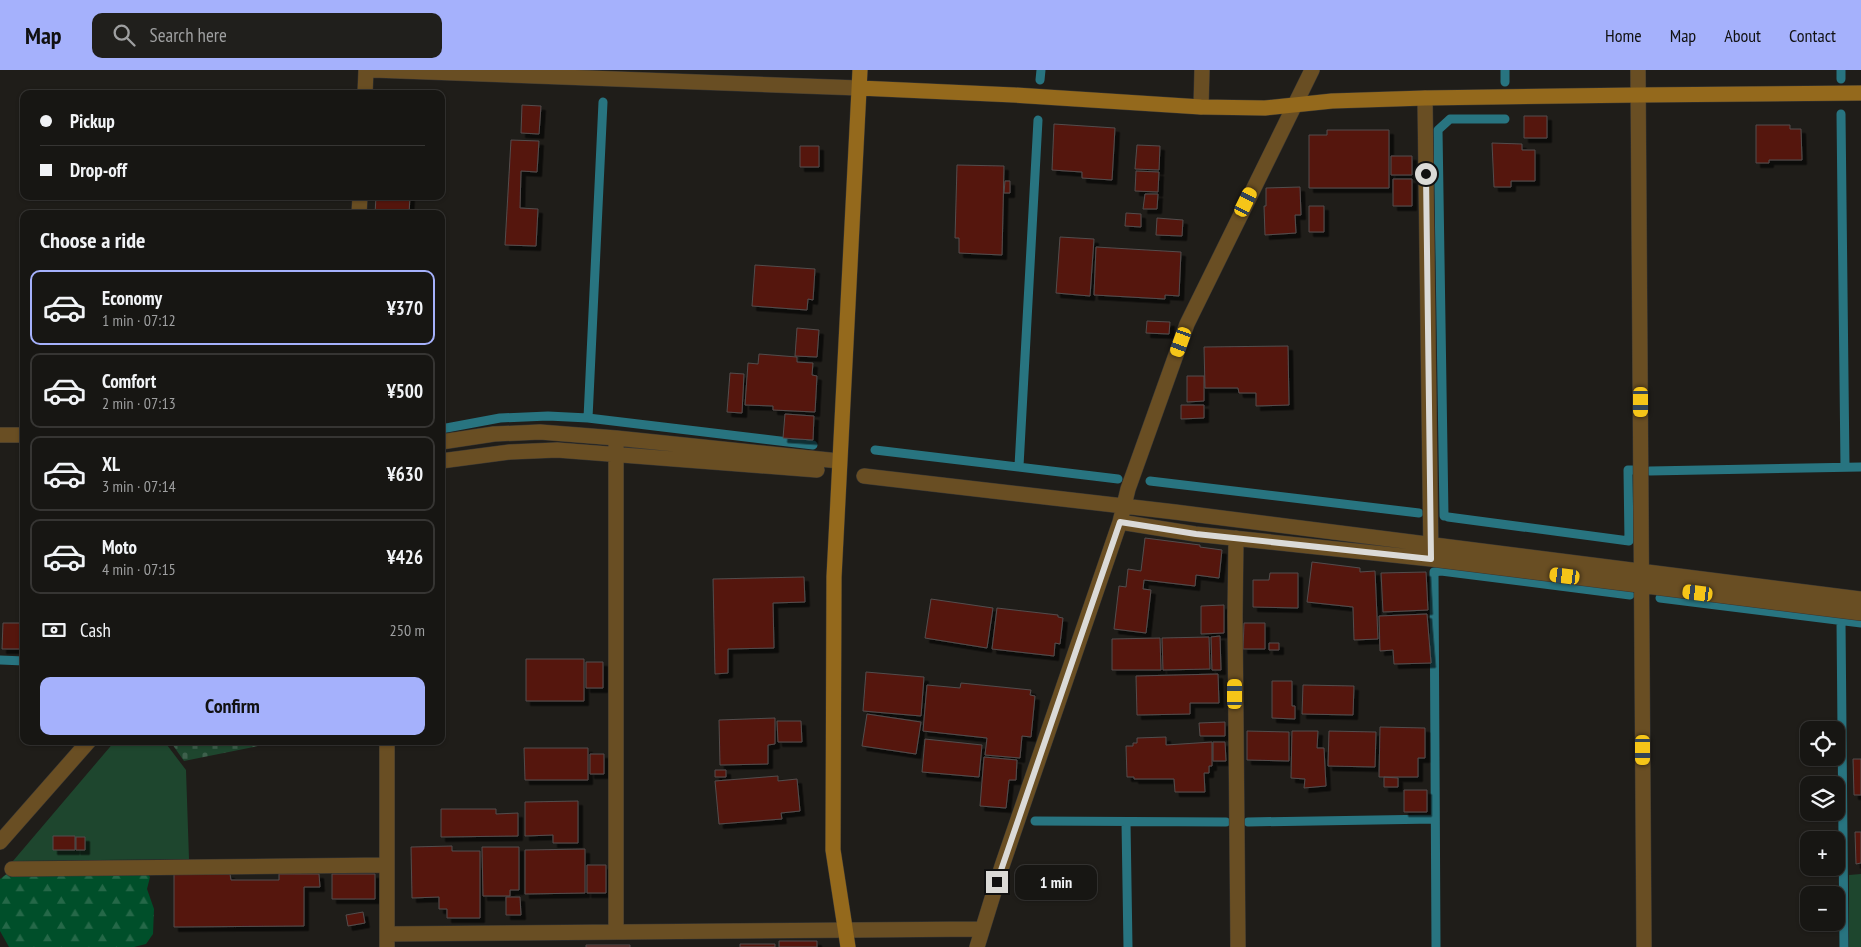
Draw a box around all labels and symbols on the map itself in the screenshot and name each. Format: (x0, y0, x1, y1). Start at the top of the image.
route start (1415, 163, 1437, 185)
car (1232, 185, 1259, 219)
car (1168, 325, 1193, 359)
car (1633, 387, 1648, 417)
car (1549, 567, 1580, 585)
car (1682, 584, 1713, 602)
car (1227, 679, 1242, 709)
car (1635, 735, 1650, 765)
callout: 1 min (1014, 864, 1097, 900)
route end (986, 871, 1008, 893)

